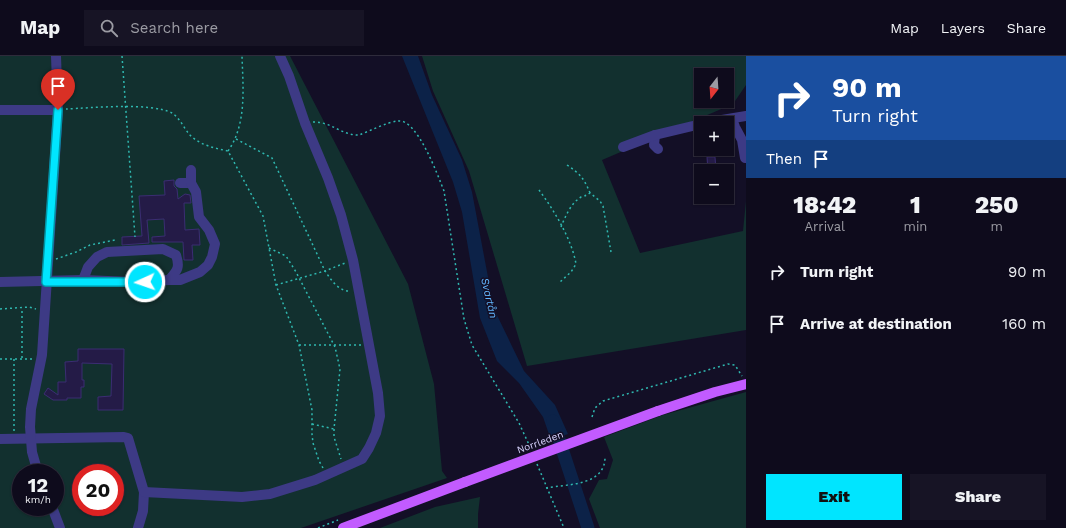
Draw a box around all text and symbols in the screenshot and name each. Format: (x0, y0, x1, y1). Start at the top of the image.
search box (84, 10, 364, 46)
text: Map (20, 16, 60, 39)
icon: search (98, 17, 120, 39)
text: Search here (130, 19, 218, 37)
text: Map (890, 20, 919, 36)
text: Layers (941, 20, 985, 36)
text: Share (1007, 20, 1046, 36)
north arrow (694, 68, 734, 108)
map controls (694, 68, 734, 204)
pin (41, 69, 75, 110)
text: 90 m (832, 71, 902, 104)
icon: right (766, 72, 818, 124)
icon: arrive (47, 75, 69, 97)
text: Turn right (832, 105, 918, 126)
button: + (694, 116, 734, 156)
icon: arrive (810, 148, 832, 170)
text: Then (766, 150, 802, 168)
button: − (694, 164, 734, 204)
text: 18:42 (793, 191, 856, 219)
text: 1 (910, 191, 921, 219)
text: 250 (975, 191, 1019, 219)
text: Arrival (804, 219, 845, 234)
text: min (904, 219, 927, 234)
text: m (990, 219, 1003, 234)
position arrow (124, 261, 166, 303)
icon: right (766, 261, 788, 283)
text: Turn right (800, 263, 873, 281)
text: 90 m (1008, 263, 1046, 281)
water label: Svartån (478, 277, 500, 319)
icon: arrive (766, 313, 788, 335)
text: Arrive at destination (800, 315, 952, 333)
text: 160 m (1002, 315, 1046, 333)
street label: Norrleden (515, 429, 565, 455)
speed limit sign: 20 (72, 464, 124, 516)
text: 12 (28, 473, 48, 497)
button: Exit (766, 474, 902, 520)
button: Share (910, 474, 1046, 520)
text: km/h (25, 494, 51, 505)

